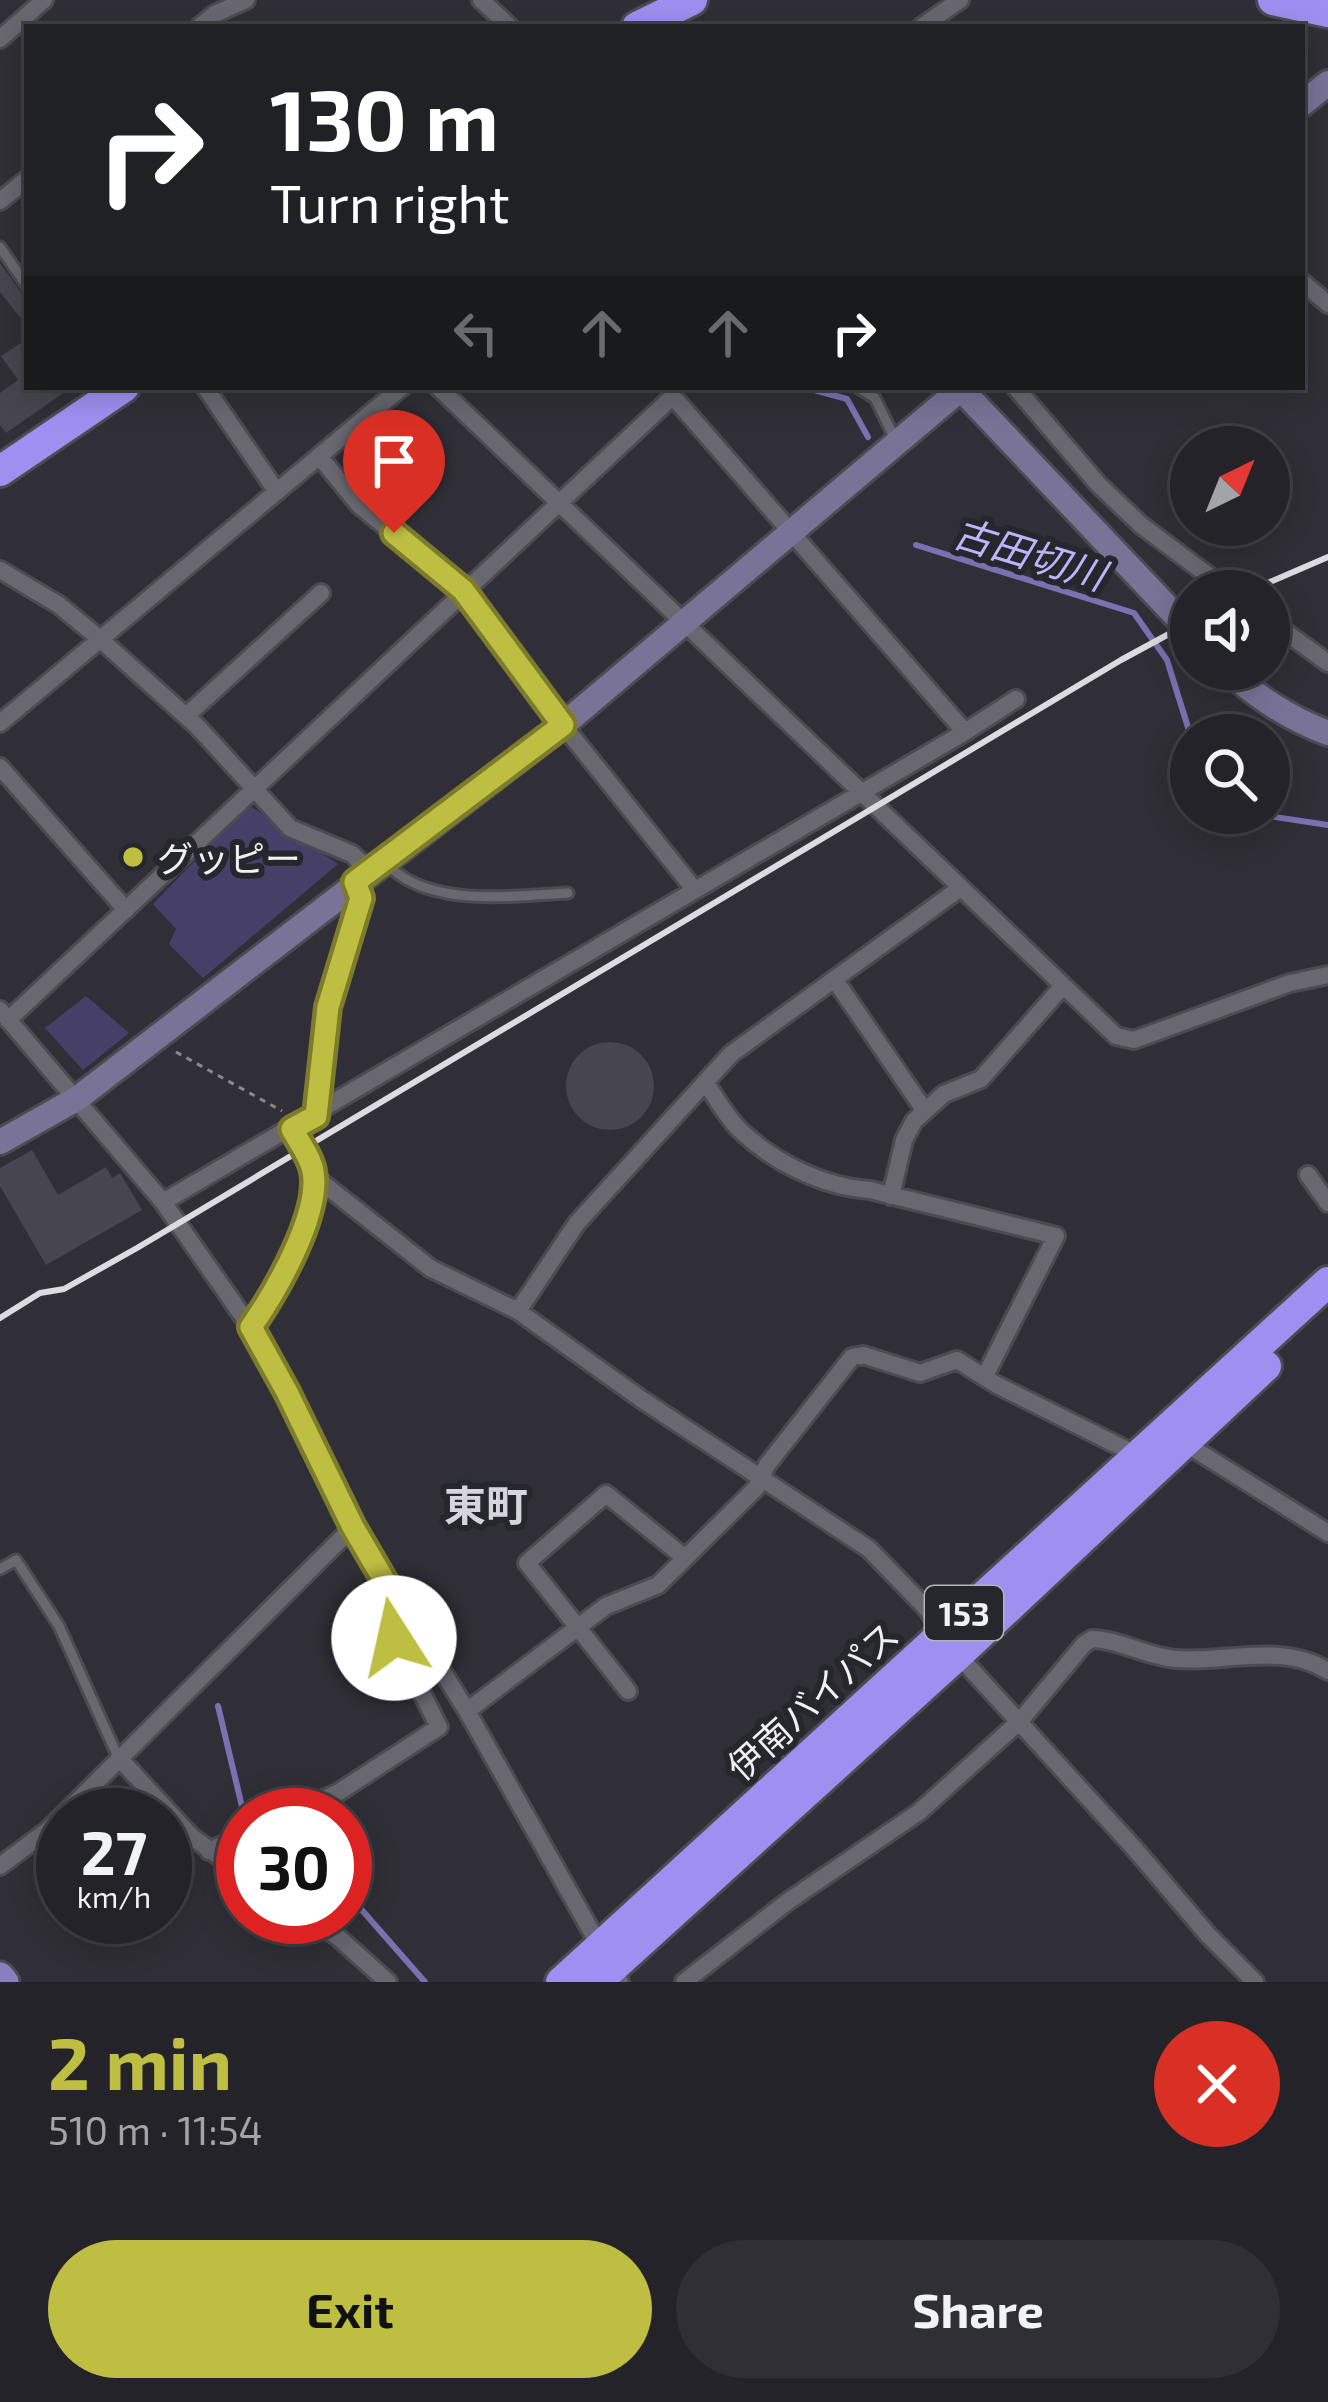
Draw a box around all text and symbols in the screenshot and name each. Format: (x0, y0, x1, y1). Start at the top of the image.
text: 130 m (270, 67, 499, 168)
icon: right (72, 72, 228, 228)
text: Turn right (270, 169, 510, 234)
icon: left (443, 300, 509, 366)
icon: ahead (569, 300, 635, 366)
icon: ahead (695, 300, 761, 366)
icon: right (821, 300, 887, 366)
pin (343, 410, 445, 533)
north arrow (1170, 426, 1290, 546)
map controls (1170, 426, 1290, 834)
icon: arrive (361, 428, 427, 494)
water label: 古田切川 (949, 508, 1115, 599)
button: sound (1170, 570, 1290, 690)
button: search (1170, 714, 1290, 834)
place label: グッピー (157, 836, 301, 879)
marker: グッピー (120, 844, 146, 870)
district label: 東町 (444, 1479, 528, 1529)
position arrow (331, 1575, 457, 1701)
road number: 153 (925, 1586, 1003, 1640)
street label: 伊南バイパス (718, 1612, 906, 1788)
speed limit sign: 30 (216, 1788, 372, 1944)
text: 27 (81, 1815, 147, 1887)
text: km/h (77, 1878, 151, 1914)
text: 2 min (48, 2018, 232, 2104)
button: close (1154, 2021, 1280, 2147)
text: 510 m · 11:54 (48, 2106, 263, 2153)
button: Exit (48, 2240, 652, 2378)
button: Share (676, 2240, 1280, 2378)

